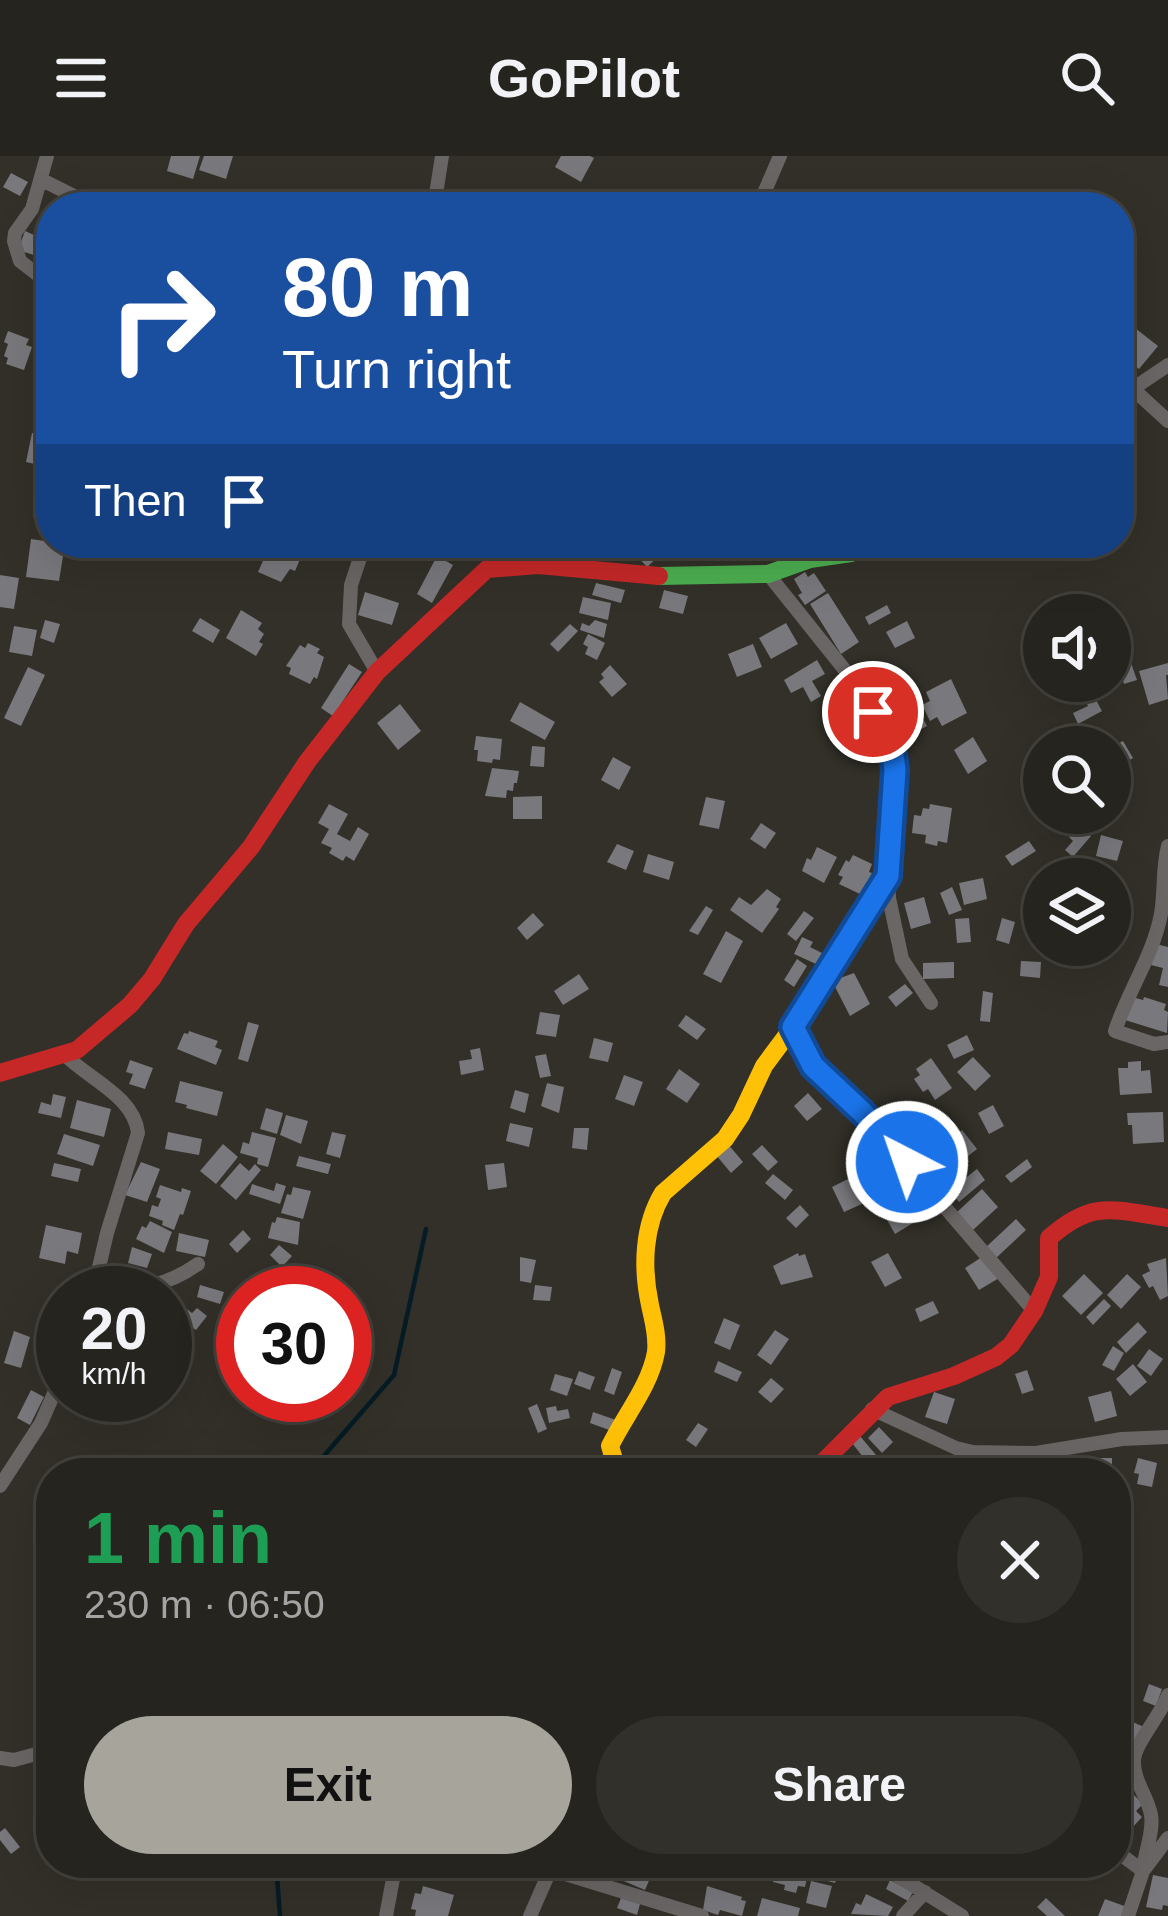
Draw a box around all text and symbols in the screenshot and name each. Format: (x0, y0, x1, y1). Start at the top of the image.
icon: menu (48, 45, 114, 111)
icon: search (1054, 45, 1120, 111)
text: GoPilot (488, 48, 680, 108)
icon: right (84, 240, 240, 396)
text: 80 m (282, 240, 473, 334)
text: Turn right (282, 339, 511, 399)
icon: arrive (211, 468, 277, 534)
text: Then (84, 475, 187, 526)
map controls (1023, 594, 1131, 966)
button: sound (1023, 594, 1131, 702)
pin (822, 661, 924, 763)
icon: arrive (840, 679, 906, 745)
button: search (1023, 726, 1131, 834)
button: layers (1023, 858, 1131, 966)
position arrow (844, 1099, 970, 1225)
speed limit sign: 30 (216, 1266, 372, 1422)
text: 20 (81, 1295, 147, 1362)
text: km/h (81, 1357, 147, 1390)
button: close (957, 1497, 1083, 1623)
text: 1 min (84, 1498, 272, 1578)
text: 230 m · 06:50 (84, 1583, 325, 1626)
button: Exit (84, 1716, 572, 1854)
button: Share (596, 1716, 1083, 1854)

